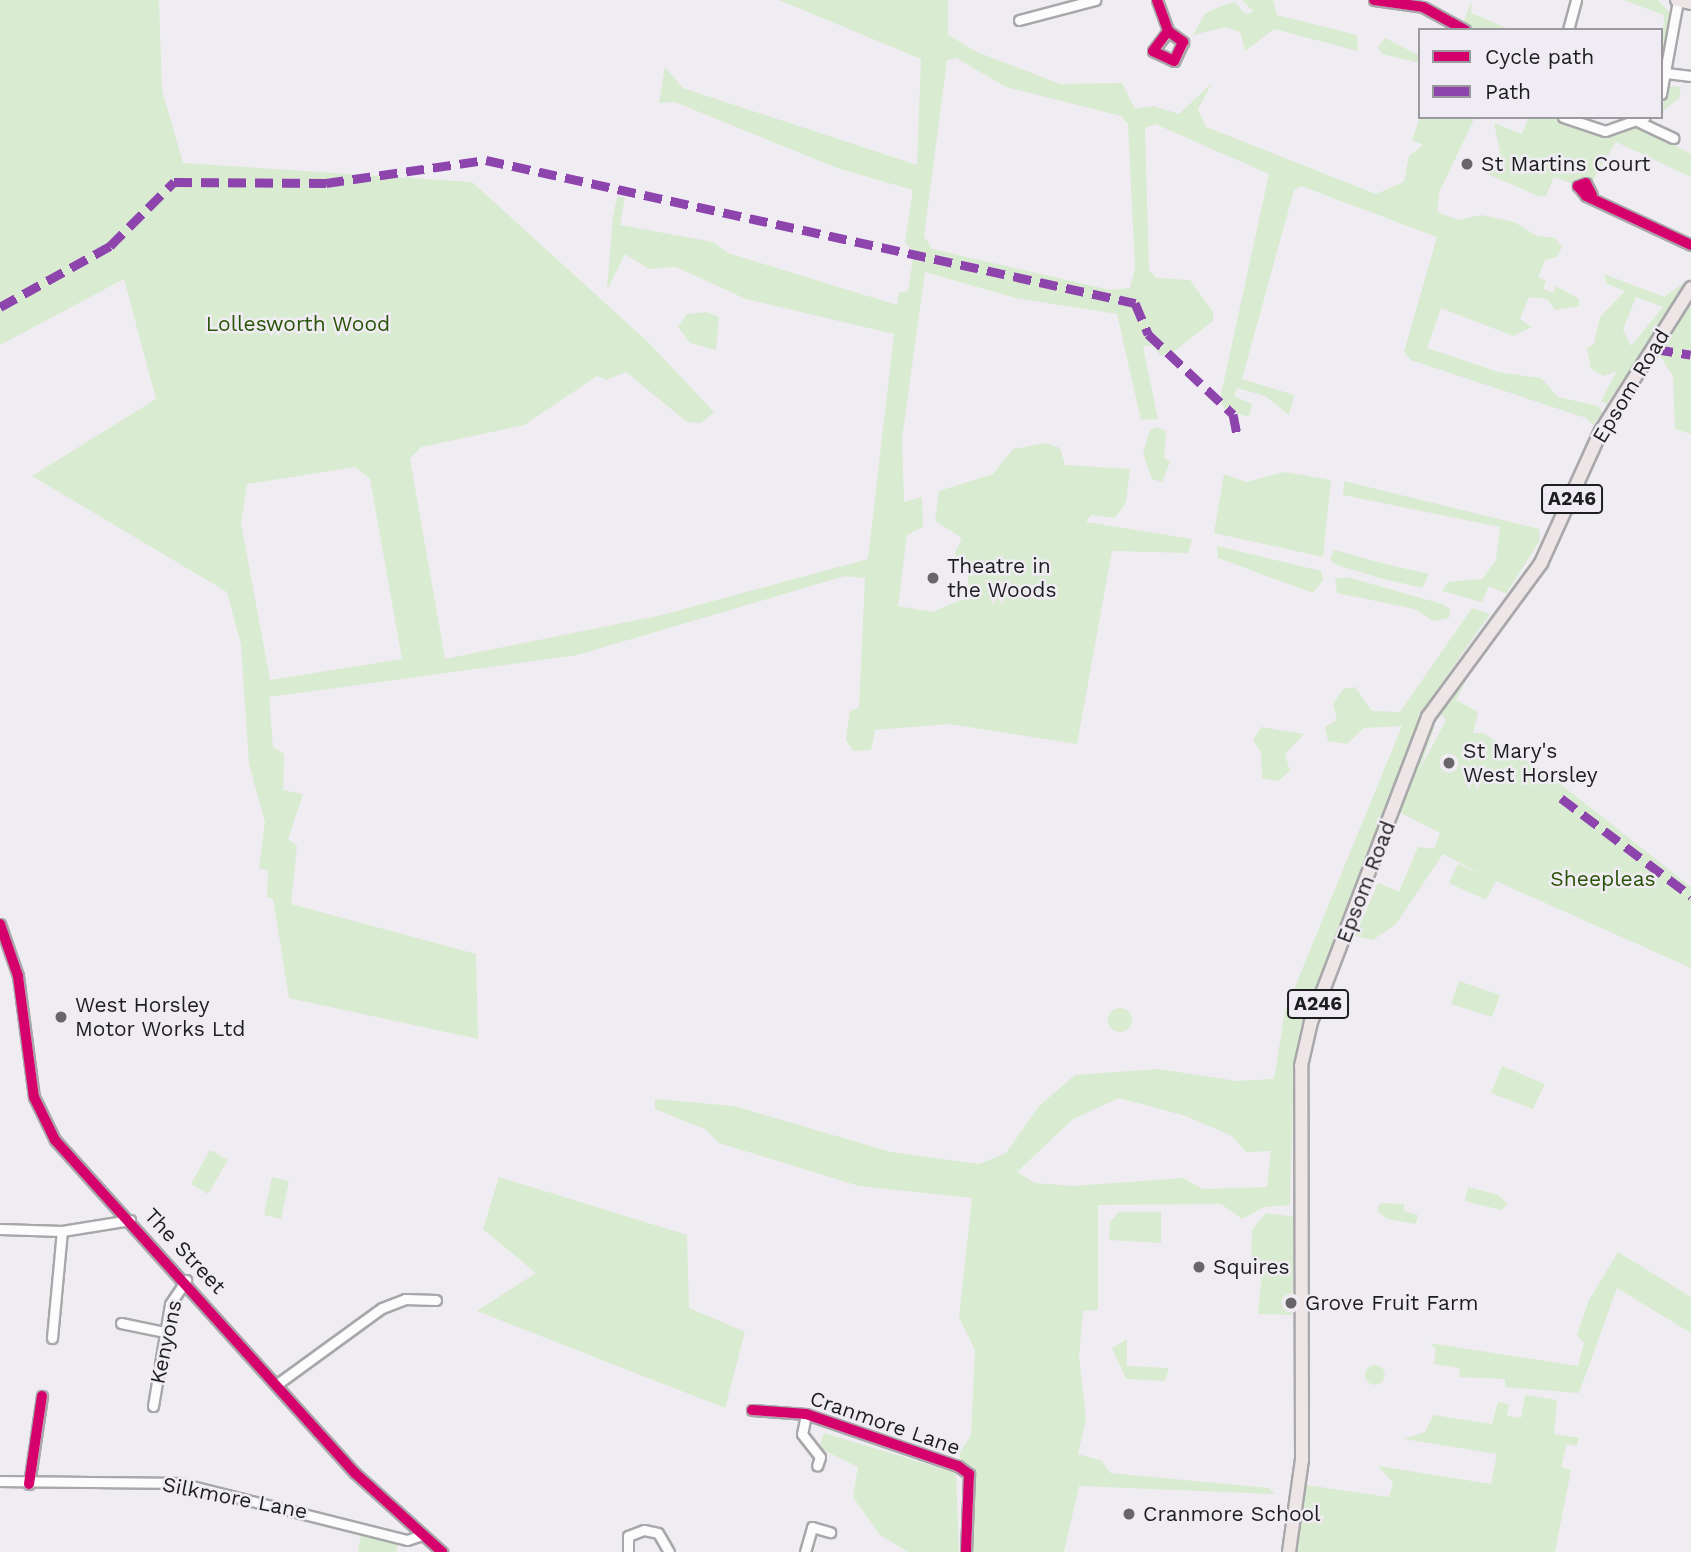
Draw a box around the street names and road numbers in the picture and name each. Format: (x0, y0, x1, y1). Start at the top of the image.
street label: Epsom Road (1587, 324, 1675, 448)
road number: A246 (1540, 484, 1604, 514)
street label: Epsom Road (1331, 817, 1401, 947)
road number: A246 (1286, 988, 1350, 1020)
street label: The Street (139, 1203, 231, 1299)
street label: Kenyons (145, 1298, 187, 1386)
street label: Cranmore Lane (807, 1385, 963, 1461)
street label: Silkmore Lane (160, 1472, 310, 1524)

